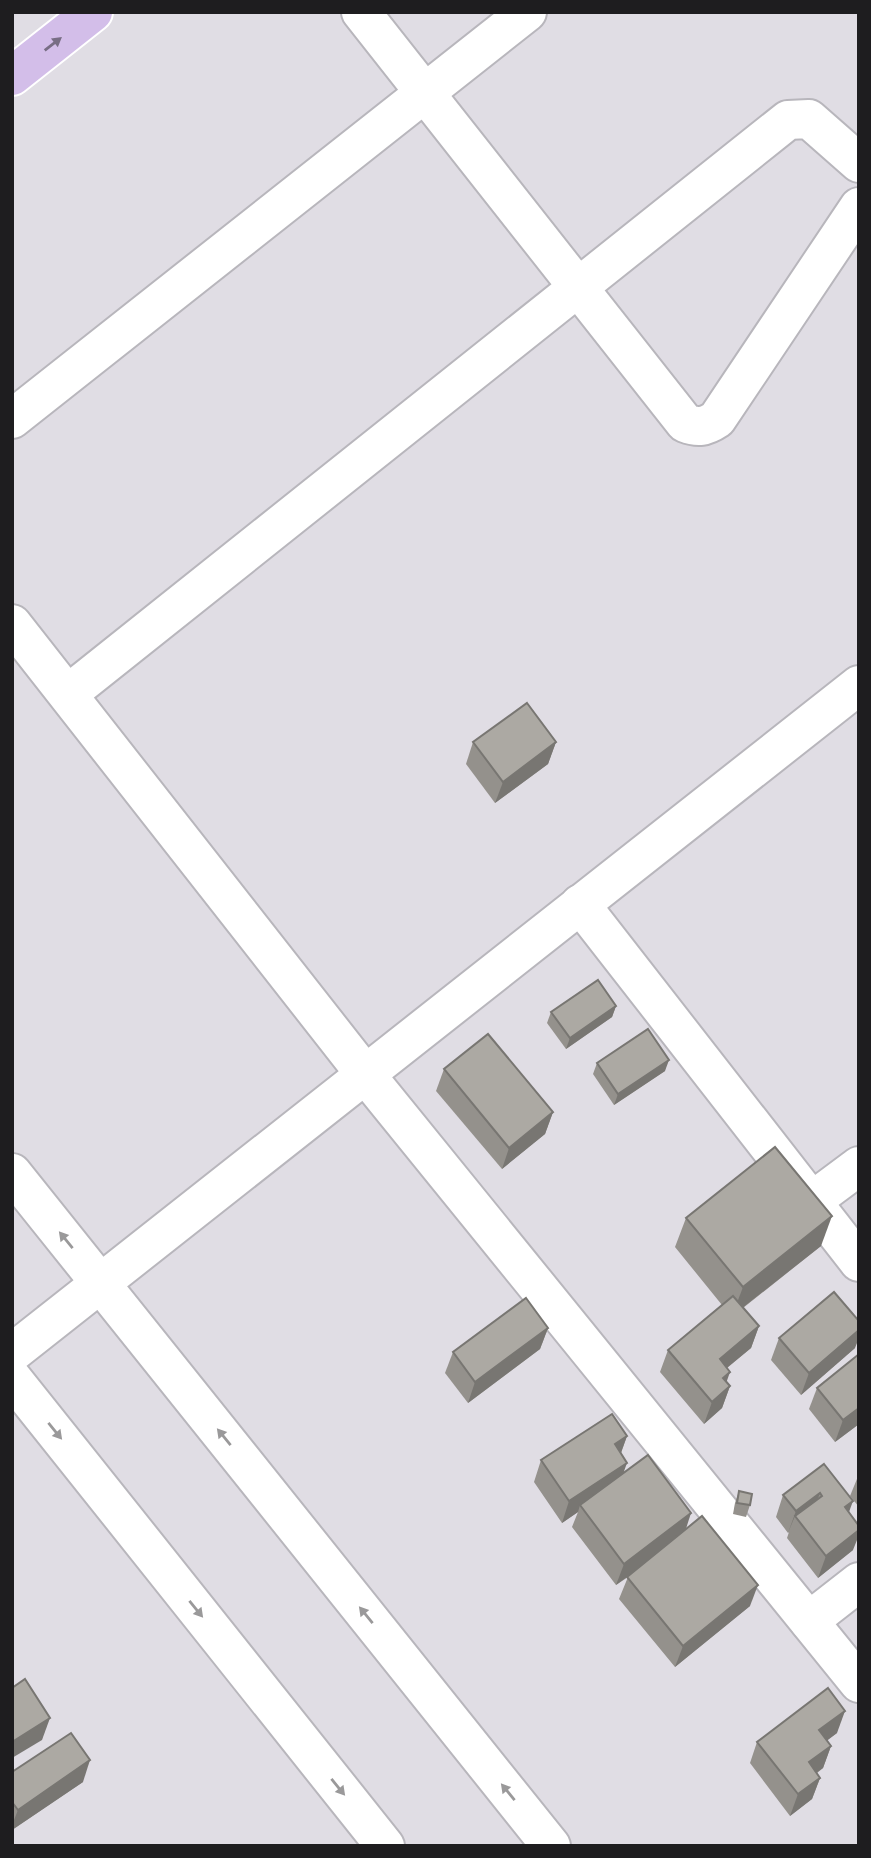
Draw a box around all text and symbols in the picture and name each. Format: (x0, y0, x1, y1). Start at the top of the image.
one-way arrow (43, 37, 61, 52)
one-way arrow (59, 1232, 74, 1250)
one-way arrow (47, 1422, 62, 1440)
one-way arrow (216, 1429, 231, 1447)
one-way arrow (189, 1600, 204, 1618)
one-way arrow (359, 1606, 374, 1623)
one-way arrow (331, 1778, 346, 1796)
one-way arrow (501, 1784, 516, 1801)

